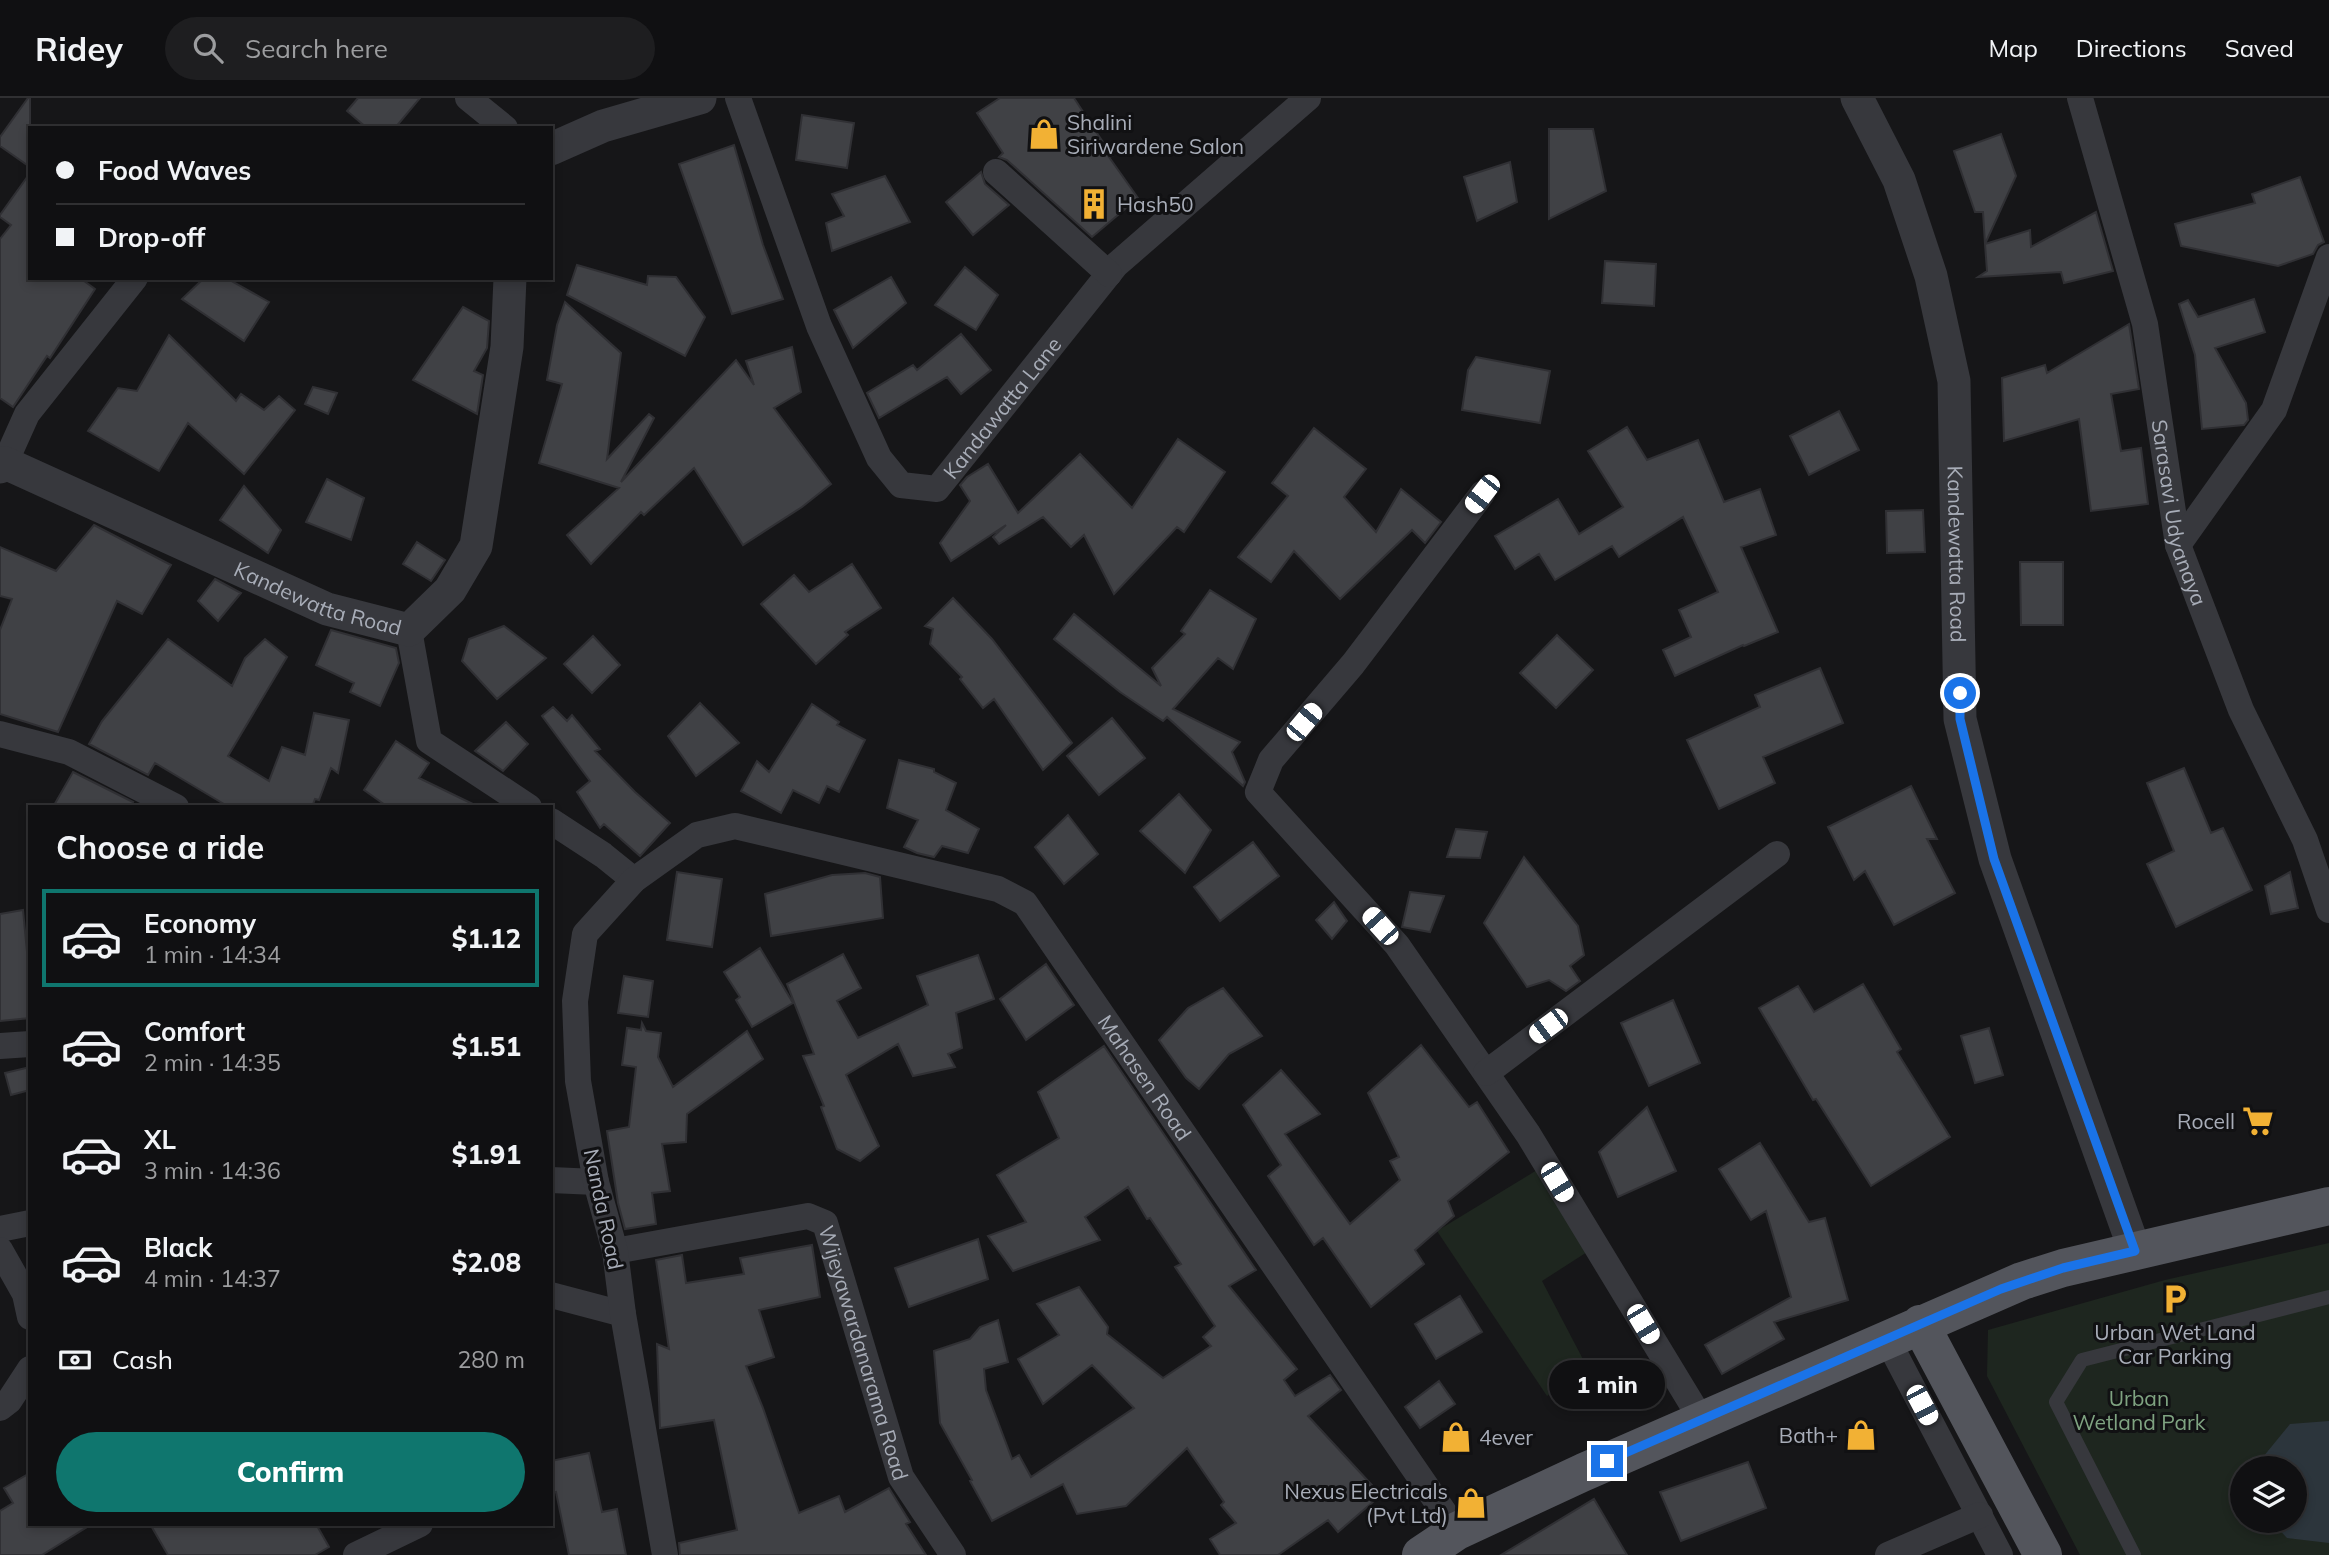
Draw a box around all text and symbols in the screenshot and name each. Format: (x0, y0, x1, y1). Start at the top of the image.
search box (165, 17, 655, 80)
text: Ridey (35, 28, 123, 69)
icon: search (189, 29, 227, 67)
text: Search here (245, 32, 388, 65)
text: Map (1988, 33, 2038, 63)
text: Directions (2076, 33, 2187, 63)
text: Saved (2225, 33, 2294, 63)
place label: Shalini Siriwardene Salon (1067, 109, 1244, 159)
shop icon: Shalini Siriwardene Salon (1027, 117, 1061, 151)
text: Food Waves (98, 154, 251, 187)
building icon: Hash50 (1077, 187, 1111, 221)
place label: Hash50 (1117, 191, 1194, 217)
text: Drop-off (98, 221, 205, 254)
street label: Kandawatta Lane (937, 332, 1066, 484)
street label: Sarasavi Udyanaya (2146, 418, 2213, 609)
street label: Kandewatta Road (1943, 466, 1972, 643)
car (1461, 471, 1504, 517)
street label: Kandewatta Road (230, 556, 404, 641)
route start (1944, 677, 1976, 709)
car (1283, 699, 1326, 745)
text: Choose a ride (56, 827, 264, 867)
car (1359, 903, 1402, 949)
icon: car (60, 907, 123, 970)
text: Economy (144, 907, 256, 940)
text: $1.12 (452, 922, 521, 955)
text: 1 min · 14:34 (144, 940, 281, 969)
car (1525, 1005, 1572, 1047)
street label: Mahasen Road (1093, 1010, 1197, 1145)
icon: car (60, 1015, 123, 1078)
text: Comfort (144, 1015, 245, 1048)
text: $1.51 (452, 1030, 521, 1063)
text: 2 min · 14:35 (144, 1048, 281, 1077)
supermarket icon: Rocell (2241, 1104, 2275, 1138)
place label: Rocell (2177, 1108, 2235, 1134)
icon: car (60, 1123, 123, 1186)
text: XL (144, 1123, 176, 1156)
text: $1.91 (452, 1138, 521, 1171)
street label: Nanda Road (579, 1146, 629, 1272)
text: 3 min · 14:36 (144, 1156, 281, 1185)
car (1538, 1159, 1577, 1205)
street label: Wijeyawardanarama Road (813, 1222, 914, 1483)
icon: car (60, 1231, 123, 1294)
text: Black (144, 1231, 212, 1264)
text: $2.08 (452, 1246, 521, 1279)
text: 4 min · 14:37 (144, 1264, 281, 1293)
parking icon: Urban Wet Land Car Parking (2158, 1282, 2192, 1316)
car (1624, 1301, 1663, 1347)
place label: Urban Wet Land Car Parking (2094, 1319, 2256, 1369)
icon: cash (56, 1341, 94, 1379)
text: Cash (112, 1343, 173, 1376)
text: 280 m (457, 1345, 525, 1374)
callout: 1 min (1549, 1360, 1665, 1408)
text: 1 min (1576, 1370, 1638, 1399)
car (1903, 1382, 1942, 1428)
park label: Urban Wetland Park (2072, 1385, 2206, 1435)
shop icon: Bath+ (1844, 1418, 1878, 1452)
shop icon: 4ever (1439, 1420, 1473, 1454)
place label: Bath+ (1779, 1422, 1838, 1448)
place label: 4ever (1479, 1424, 1533, 1450)
button: Confirm (56, 1432, 525, 1512)
route end (1591, 1445, 1623, 1477)
map controls (2230, 1456, 2307, 1533)
button: layers (2230, 1456, 2307, 1533)
place label: Nexus Electricals (Pvt Ltd) (1284, 1478, 1448, 1528)
shop icon: Nexus Electricals (Pvt Ltd) (1454, 1486, 1488, 1520)

